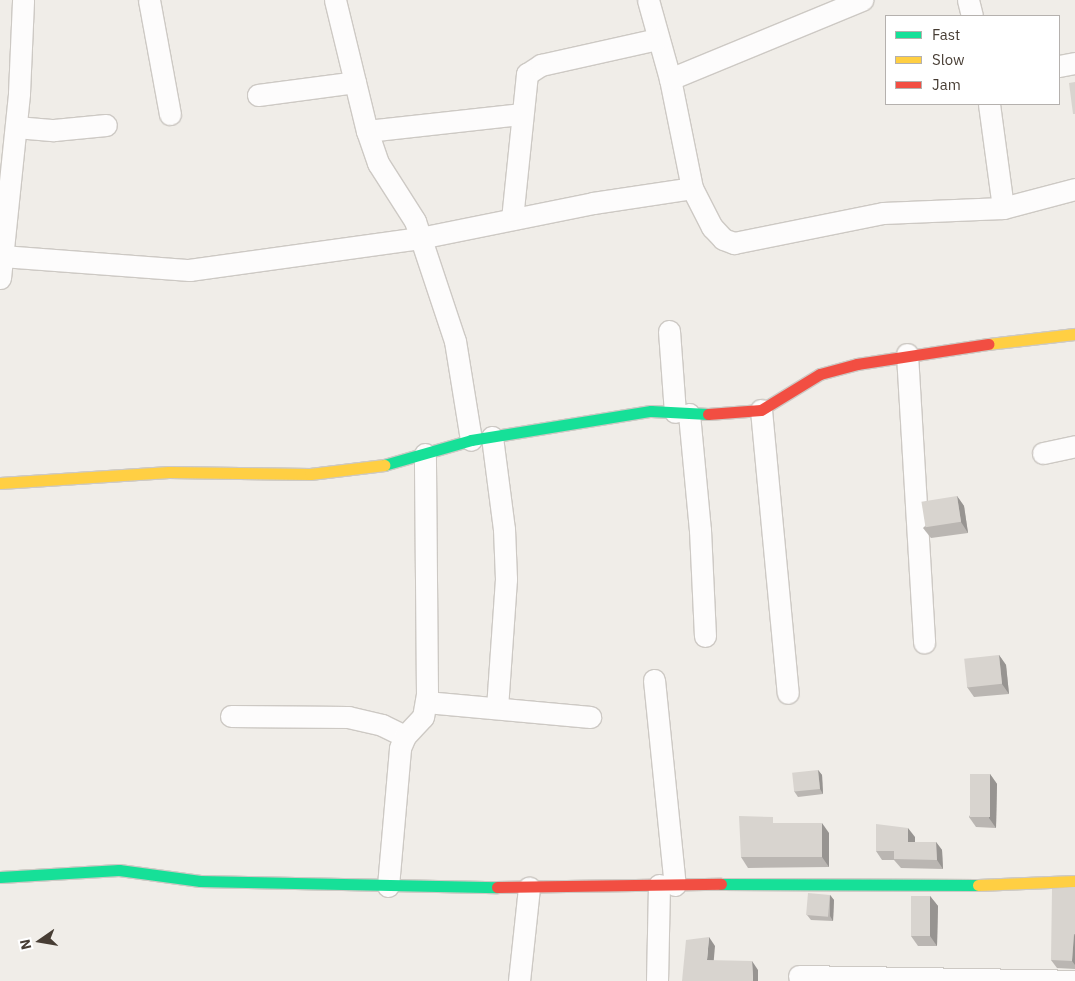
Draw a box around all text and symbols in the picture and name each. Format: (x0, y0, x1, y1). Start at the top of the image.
legend (885, 15, 1060, 105)
text: Fast (932, 25, 960, 44)
text: Slow (932, 50, 965, 69)
text: Jam (932, 75, 961, 94)
north arrow (15, 916, 65, 966)
text: N (15, 937, 35, 951)

